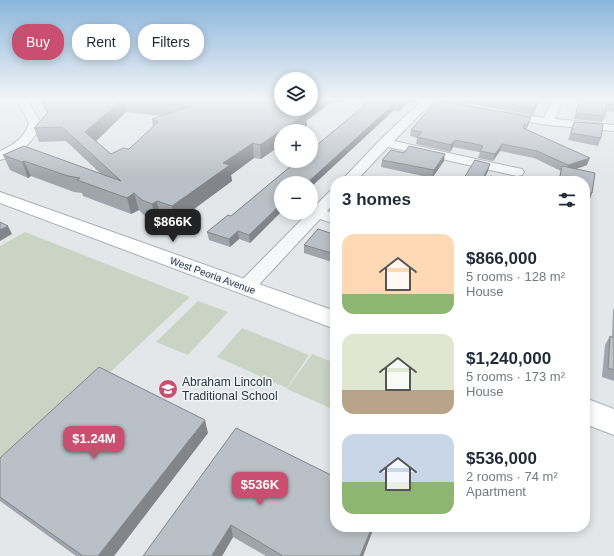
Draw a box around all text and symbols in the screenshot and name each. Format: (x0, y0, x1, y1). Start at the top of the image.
chip: Buy (12, 24, 64, 60)
chip: Rent (72, 24, 130, 60)
chip: Filters (138, 24, 204, 60)
map controls (274, 72, 318, 220)
button: layers (274, 72, 318, 116)
button: + (274, 124, 318, 168)
button: − (274, 176, 318, 220)
icon: filters (556, 189, 578, 211)
text: 3 homes (342, 190, 411, 209)
pin: $866K (145, 209, 201, 243)
text: $866K (154, 214, 192, 229)
text: $866,000 (466, 249, 537, 268)
icon: home (374, 250, 422, 298)
street label: West Peoria Avenue (169, 255, 258, 296)
text: 5 rooms · 128 m² (466, 269, 565, 284)
text: House (466, 284, 504, 299)
text: $1,240,000 (466, 349, 551, 368)
icon: home (374, 350, 422, 398)
text: 5 rooms · 173 m² (466, 369, 565, 384)
place label: Abraham Lincoln Traditional School (182, 375, 278, 403)
school or university icon: Abraham Lincoln Traditional School (157, 378, 179, 400)
text: House (466, 384, 504, 399)
pin: $1.24M (61, 426, 127, 460)
text: $1.24M (72, 431, 116, 446)
text: $536,000 (466, 449, 537, 468)
icon: home (374, 450, 422, 498)
text: 2 rooms · 74 m² (466, 469, 558, 484)
pin: $536K (232, 472, 288, 506)
text: $536K (241, 477, 279, 492)
text: Apartment (466, 484, 526, 499)

